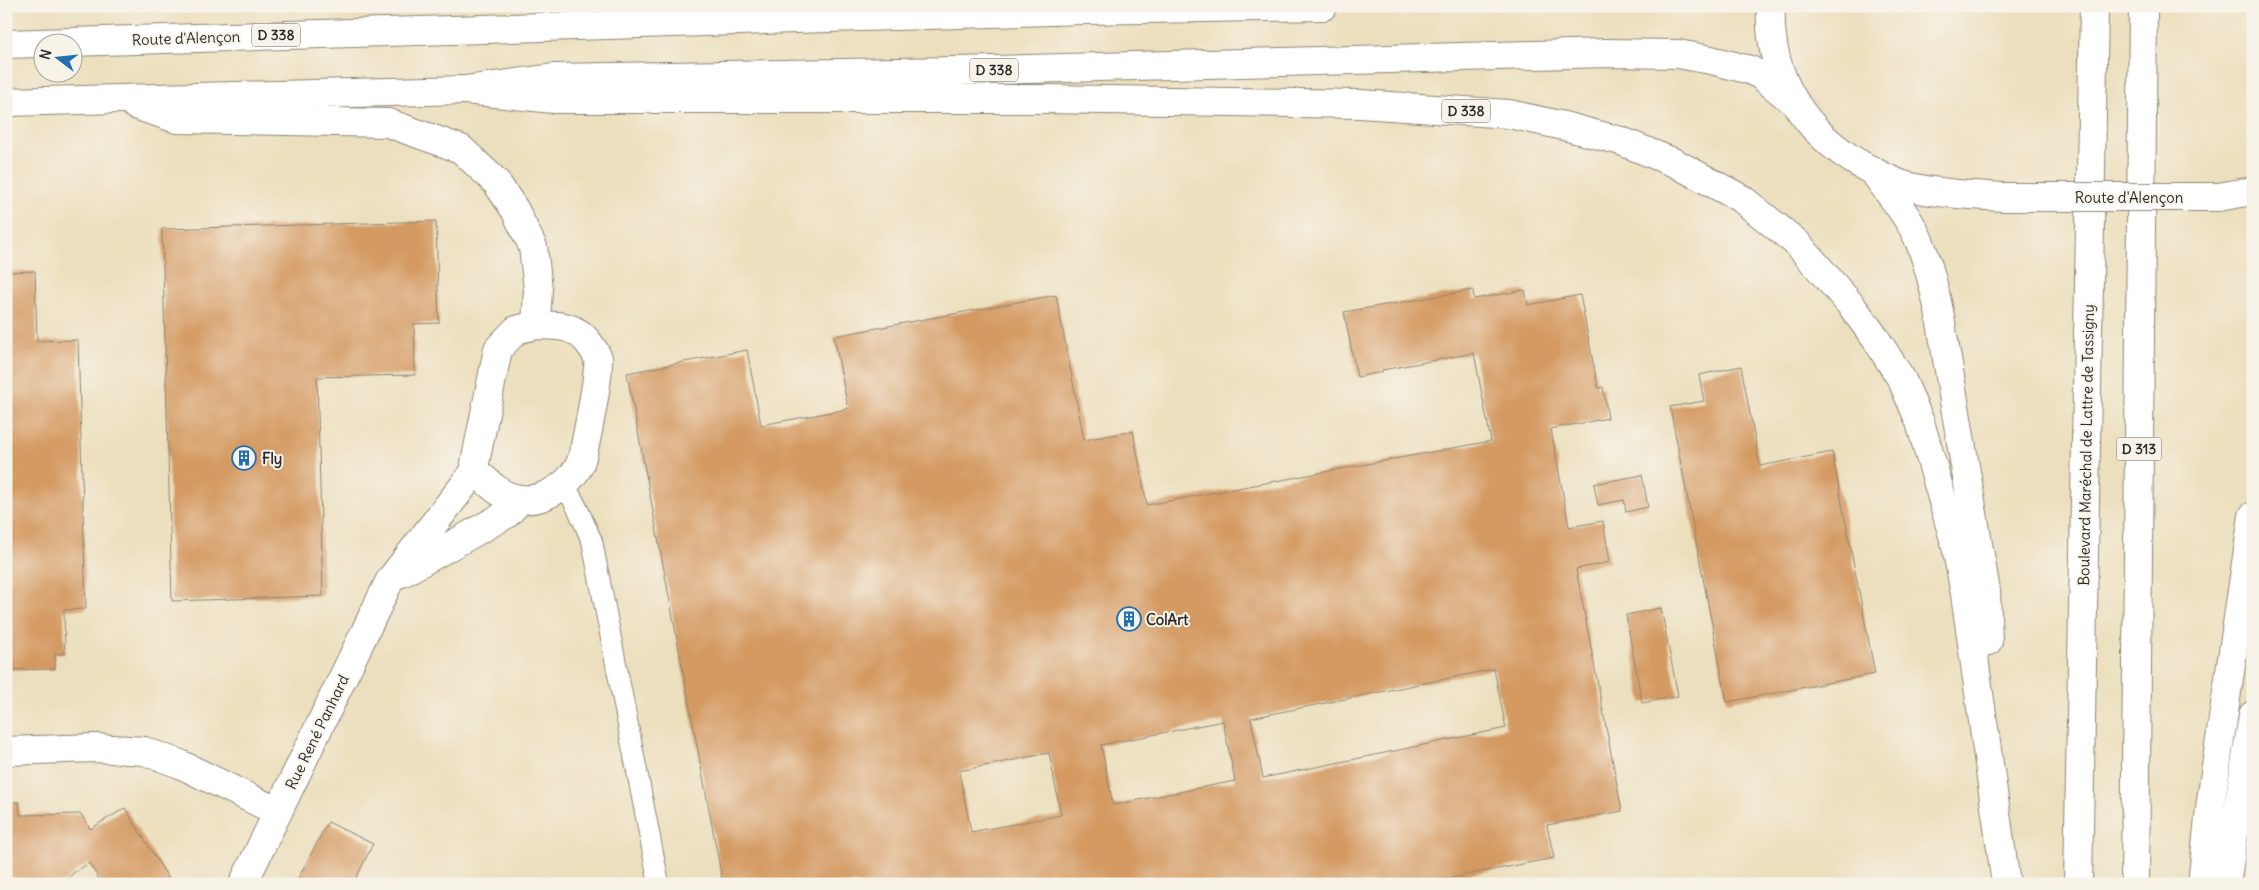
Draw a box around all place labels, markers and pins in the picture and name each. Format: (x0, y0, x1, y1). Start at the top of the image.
building icon: Fly (231, 445, 257, 471)
place label: Fly (262, 449, 282, 469)
building icon: ColArt (1116, 606, 1142, 632)
place label: ColArt (1146, 610, 1189, 629)

